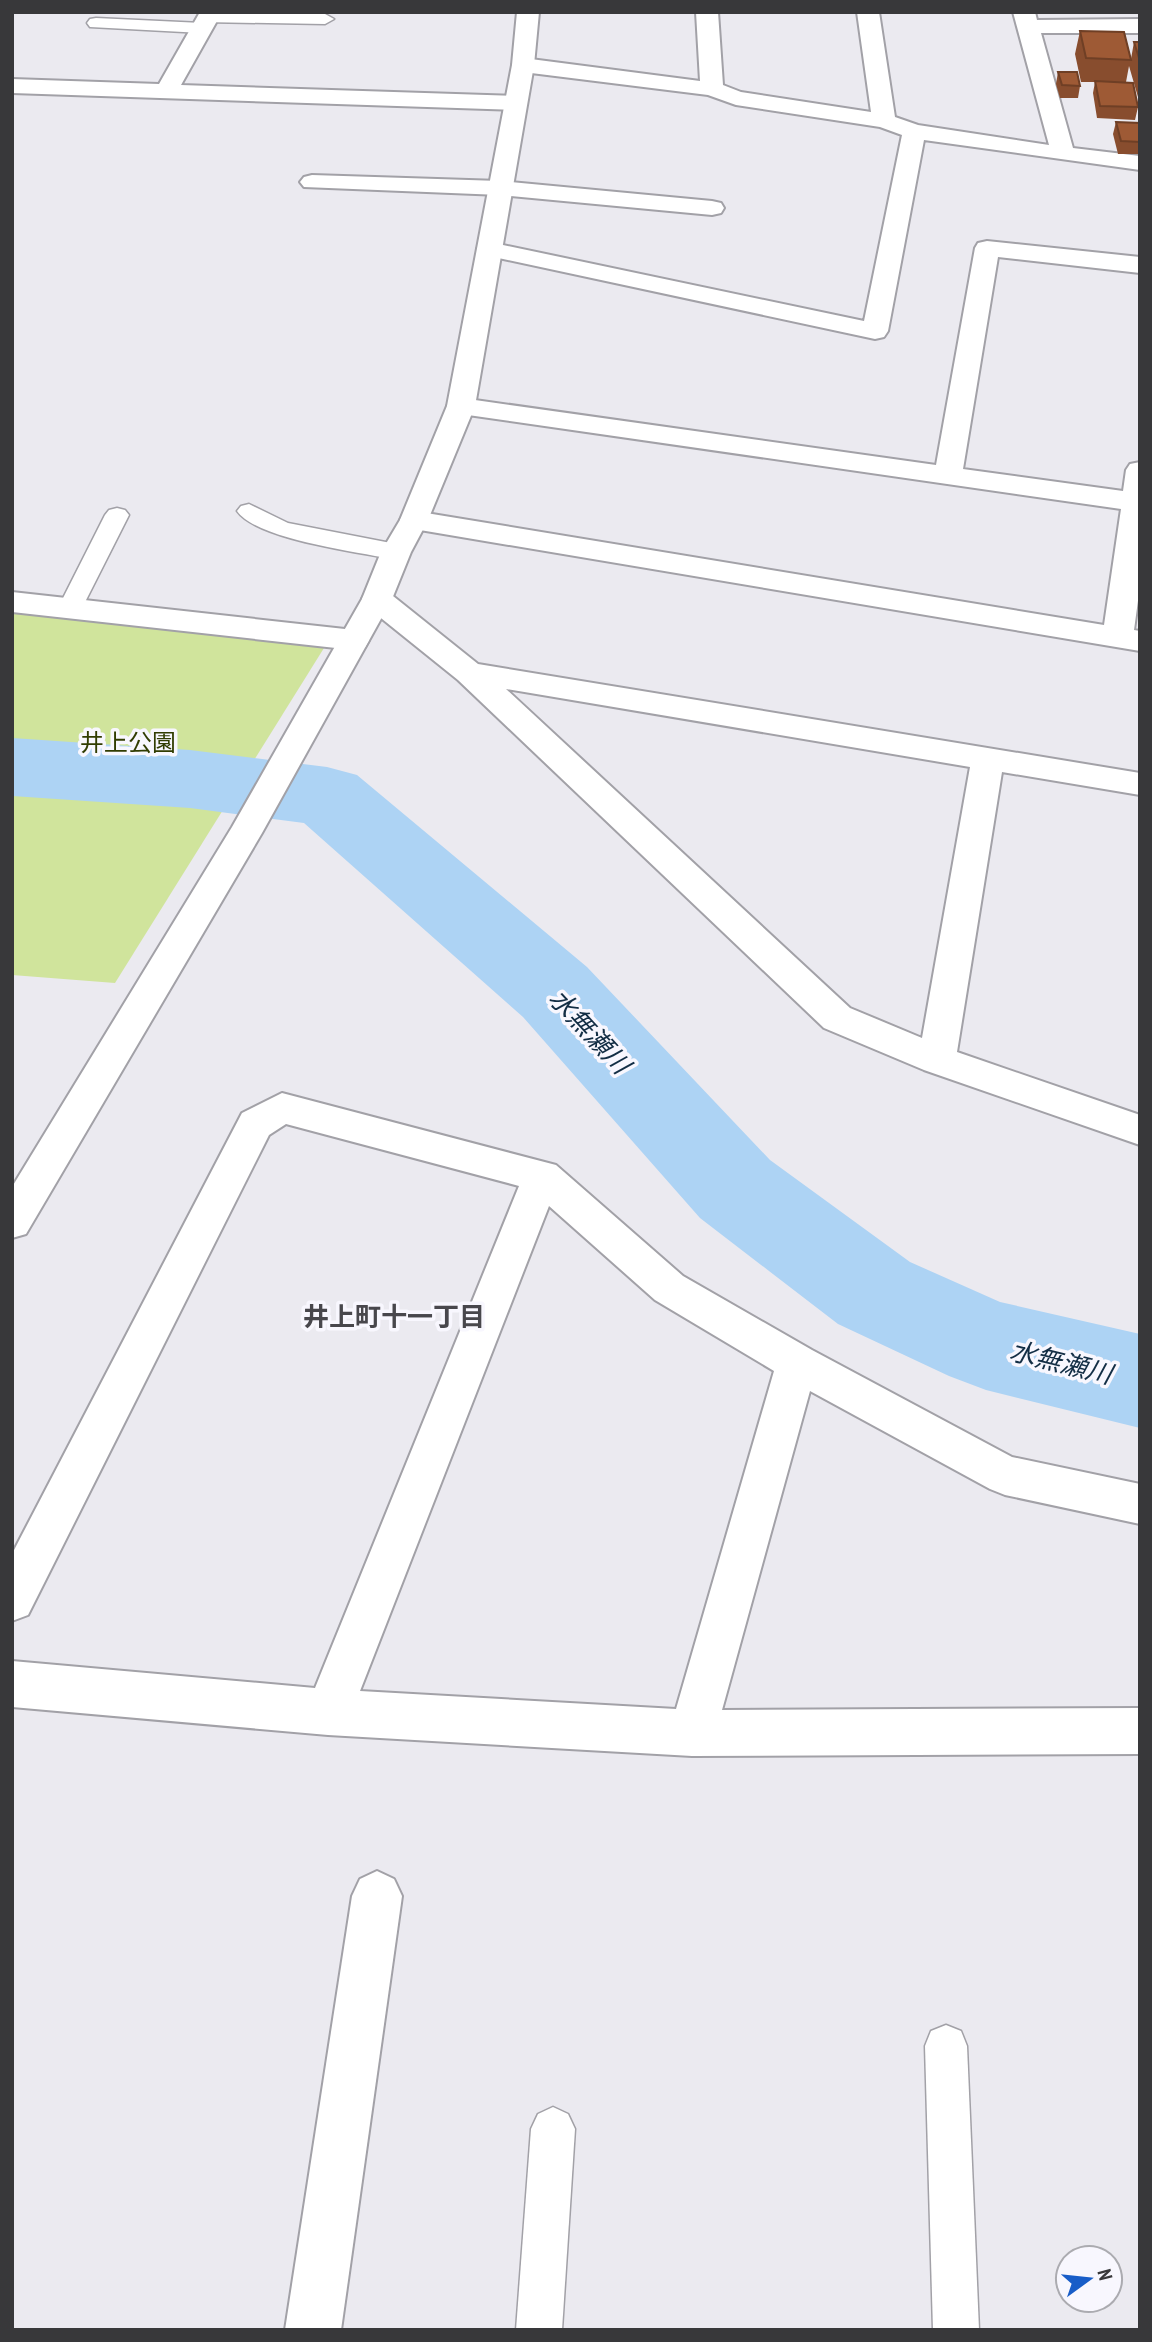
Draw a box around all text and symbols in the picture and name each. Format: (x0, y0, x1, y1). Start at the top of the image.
park label: 井上公園 (80, 727, 176, 758)
water label: 水無瀬川 (542, 982, 640, 1082)
district label: 井上町十一丁目 (303, 1300, 485, 1333)
water label: 水無瀬川 (1007, 1333, 1118, 1391)
north arrow (1054, 2244, 1124, 2314)
text: N (1093, 2267, 1118, 2283)

